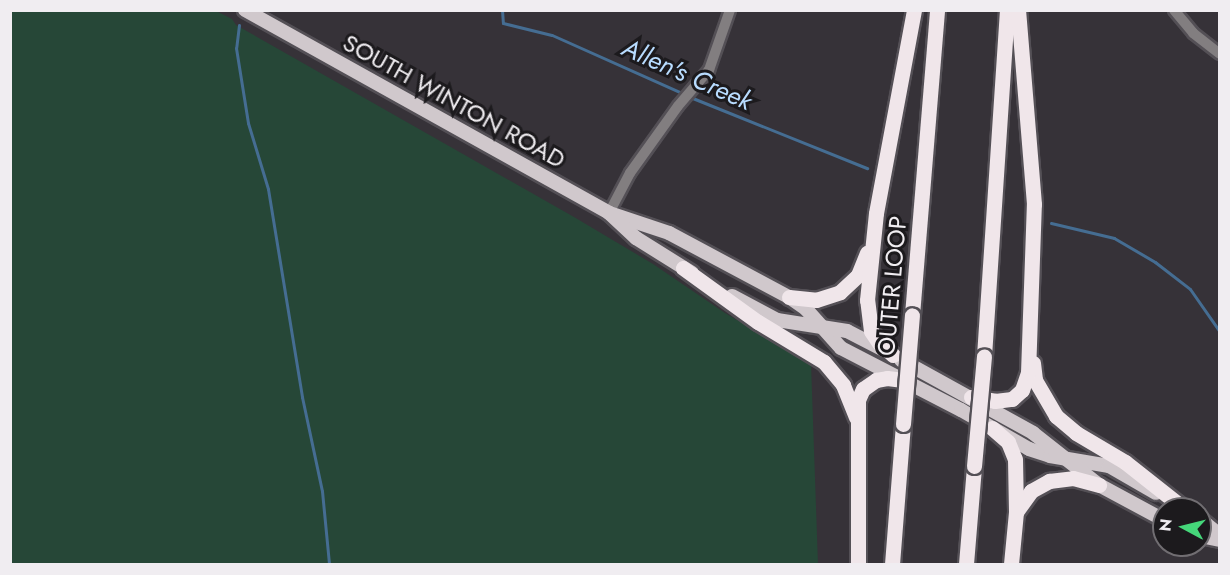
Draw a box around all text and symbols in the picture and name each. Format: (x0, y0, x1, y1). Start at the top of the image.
street label: SOUTH WINTON ROAD (338, 28, 570, 174)
water label: Allen's Creek (617, 32, 757, 118)
street label: OUTER LOOP (872, 215, 912, 357)
north arrow (1152, 497, 1212, 557)
text: N (1153, 517, 1178, 533)

